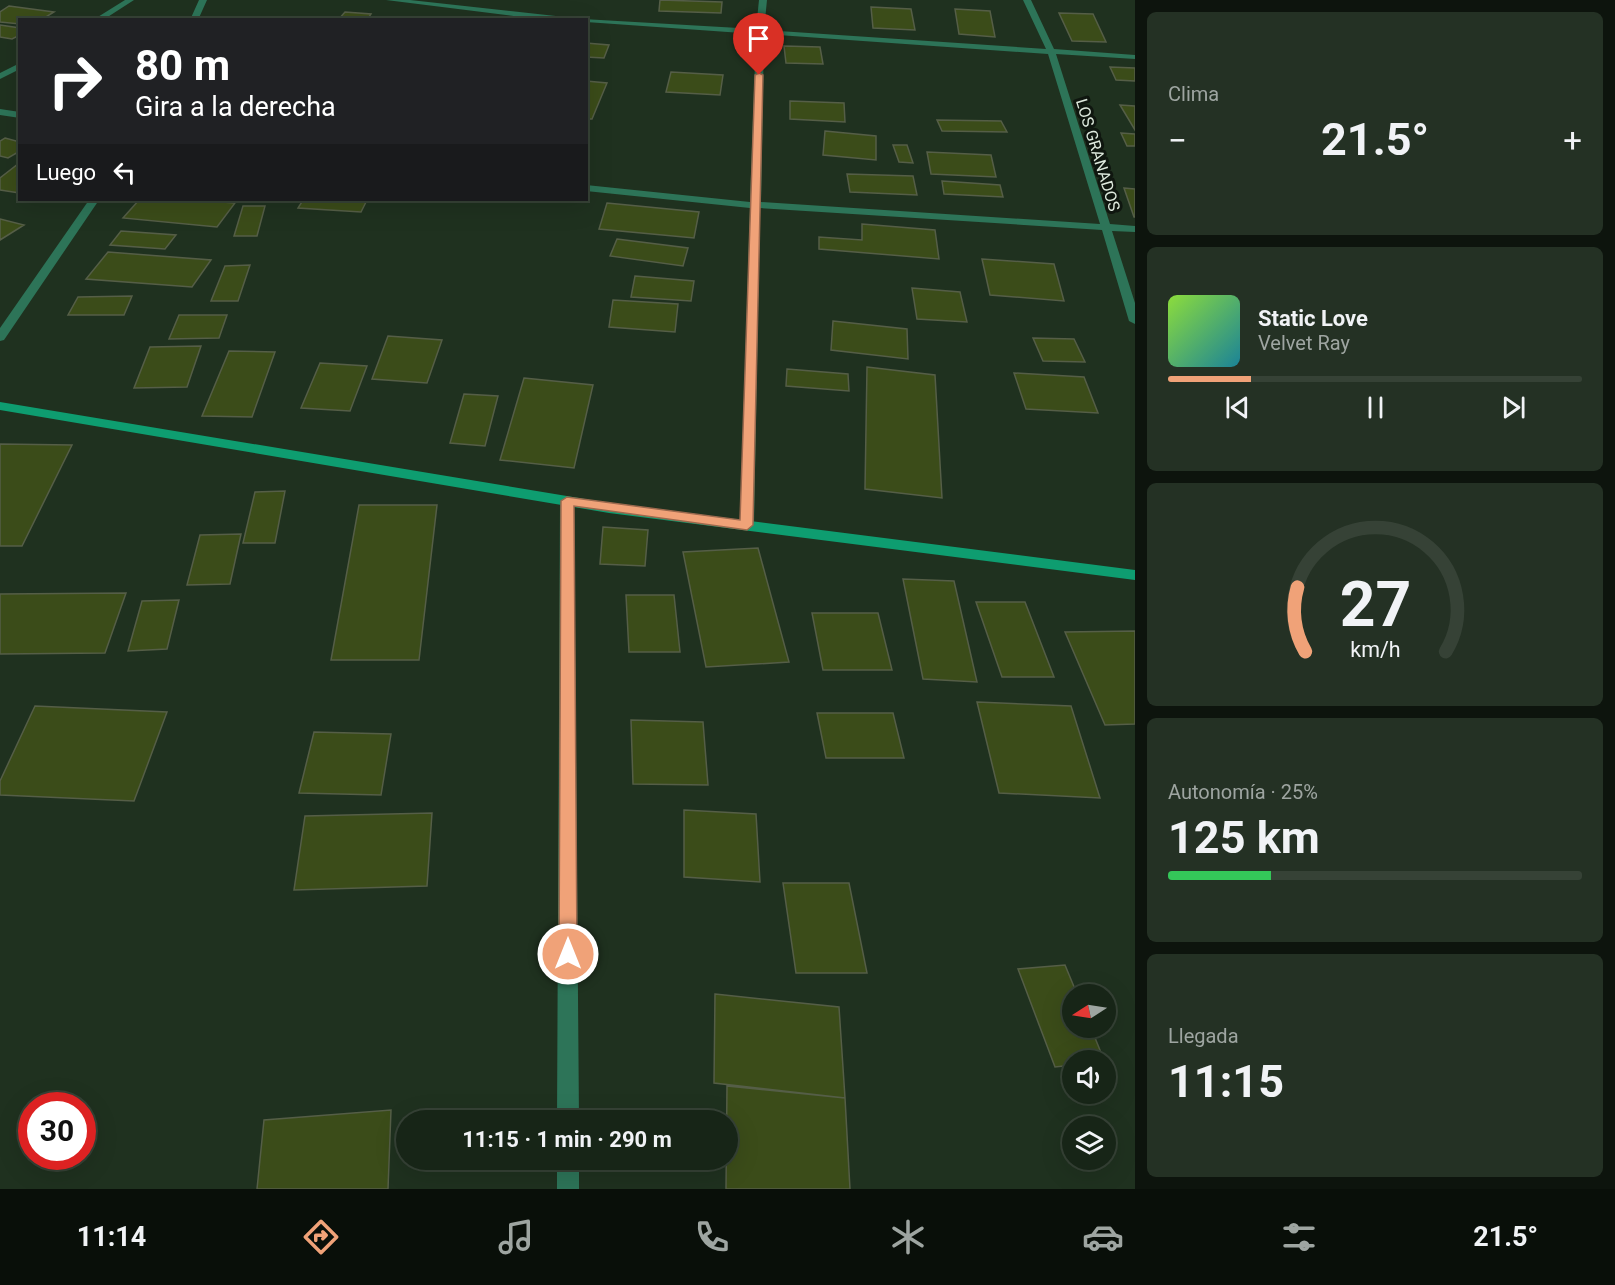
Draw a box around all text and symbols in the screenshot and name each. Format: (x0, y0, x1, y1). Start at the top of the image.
pin (733, 13, 784, 75)
icon: arrive (742, 22, 775, 55)
text: 80 m (135, 41, 230, 90)
icon: right (36, 42, 114, 120)
text: Clima (1168, 82, 1219, 106)
text: Gira a la derecha (135, 91, 336, 123)
street label: LOS GRANADOS (1072, 96, 1124, 214)
text: 21.5° (1321, 113, 1429, 166)
text: − (1168, 121, 1187, 160)
text: + (1563, 121, 1582, 160)
icon: left (108, 156, 141, 189)
text: Luego (36, 160, 96, 185)
text: Static Love (1258, 306, 1368, 331)
text: Velvet Ray (1258, 331, 1350, 355)
icon: previous (1221, 391, 1254, 424)
icon: pause (1359, 391, 1392, 424)
icon: next (1497, 391, 1530, 424)
text: 27 (1339, 568, 1411, 641)
text: km/h (1350, 637, 1400, 662)
text: Autonomía · 25% (1168, 780, 1318, 804)
text: 125 km (1168, 811, 1320, 864)
position arrow (536, 922, 600, 986)
north arrow (1062, 984, 1116, 1038)
map controls (1062, 984, 1116, 1170)
text: Llegada (1168, 1024, 1239, 1048)
button: sound (1062, 1050, 1116, 1104)
text: 11:15 (1168, 1055, 1284, 1108)
speed limit sign: 30 (18, 1092, 96, 1170)
button: layers (1062, 1116, 1116, 1170)
text: 11:15 · 1 min · 290 m (462, 1127, 672, 1152)
icon: directions (300, 1216, 342, 1258)
icon: music (495, 1216, 537, 1258)
icon: phone (691, 1216, 733, 1258)
icon: climate (887, 1216, 929, 1258)
icon: car (1082, 1216, 1124, 1258)
icon: filters (1278, 1216, 1320, 1258)
text: 11:14 (77, 1221, 146, 1253)
text: 21.5° (1473, 1221, 1538, 1253)

